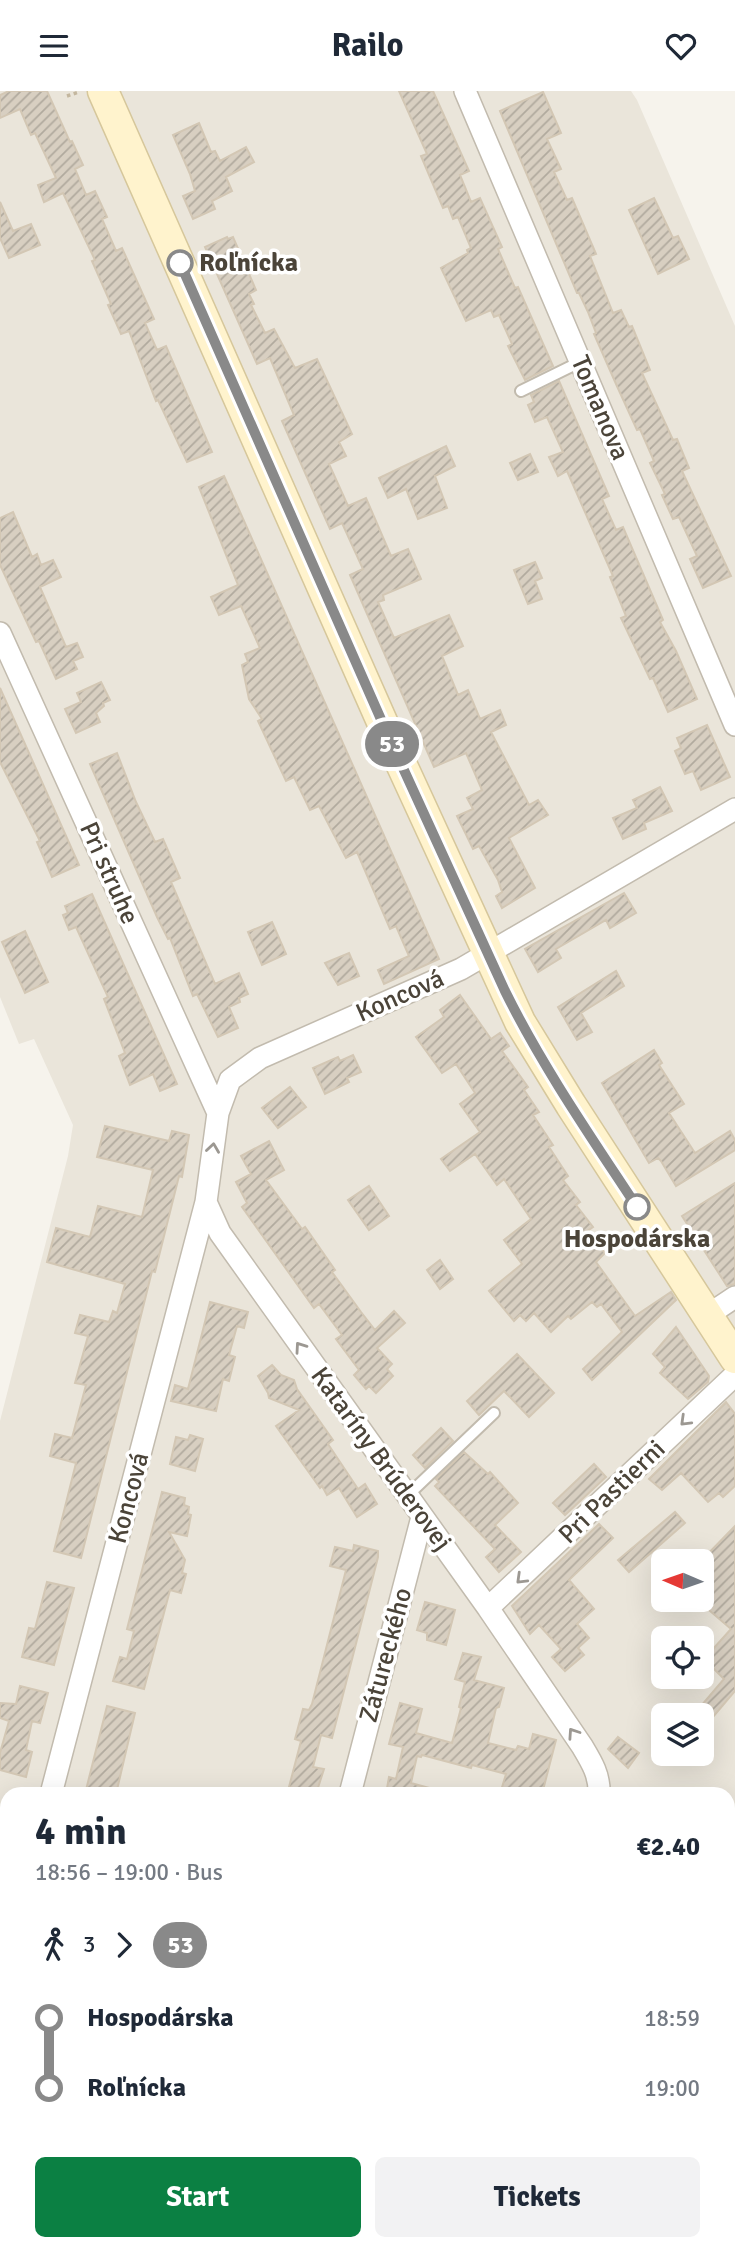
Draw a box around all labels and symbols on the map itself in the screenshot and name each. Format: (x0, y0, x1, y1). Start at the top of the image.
place label: Roľnícka (199, 247, 298, 279)
marker: Roľnícka (167, 250, 193, 276)
street label: Tomanova (564, 351, 636, 465)
line badge: 53 (360, 721, 424, 767)
street label: Pri struhe (72, 817, 146, 929)
street label: Koncová (351, 962, 449, 1030)
one-way arrow (205, 1143, 220, 1154)
marker: Hospodárska (624, 1194, 650, 1220)
place label: Hospodárska (564, 1223, 710, 1255)
one-way arrow (296, 1342, 309, 1355)
street label: Kataríny Brúderovej (304, 1361, 458, 1557)
one-way arrow (680, 1413, 693, 1426)
street label: Pri Pastierni (552, 1433, 672, 1551)
street label: Koncová (101, 1449, 157, 1547)
north arrow (651, 1549, 714, 1612)
one-way arrow (516, 1570, 529, 1583)
street label: Zátureckého (353, 1584, 419, 1726)
one-way arrow (568, 1727, 581, 1740)

